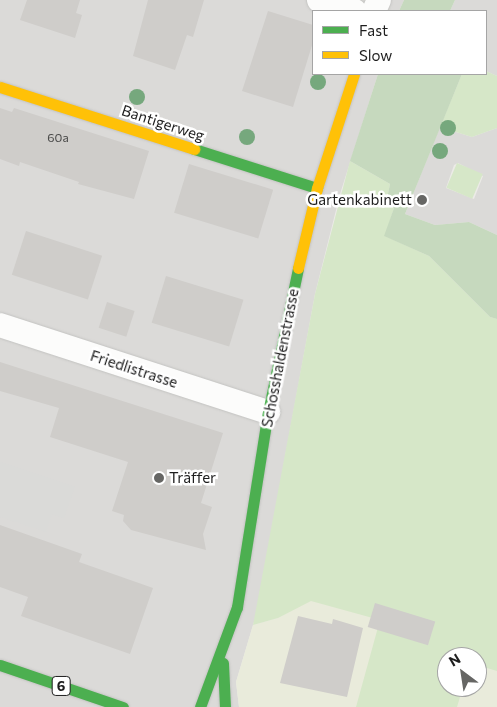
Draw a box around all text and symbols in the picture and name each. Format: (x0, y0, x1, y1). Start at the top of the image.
legend (312, 10, 487, 75)
text: Fast (359, 21, 388, 39)
text: Slow (359, 46, 392, 64)
street label: Bantigerweg (119, 101, 207, 145)
house number: 60a (47, 131, 69, 145)
place label: Gartenkabinett (307, 191, 412, 209)
marker: Gartenkabinett (416, 194, 428, 206)
street label: Schosshaldenstrasse (258, 287, 302, 429)
street label: Friedlistrasse (88, 346, 180, 392)
place label: Träffer (169, 469, 216, 487)
marker: Träffer (153, 472, 165, 484)
north arrow (437, 647, 487, 697)
text: N (446, 650, 463, 670)
road number: 6 (51, 674, 71, 698)

